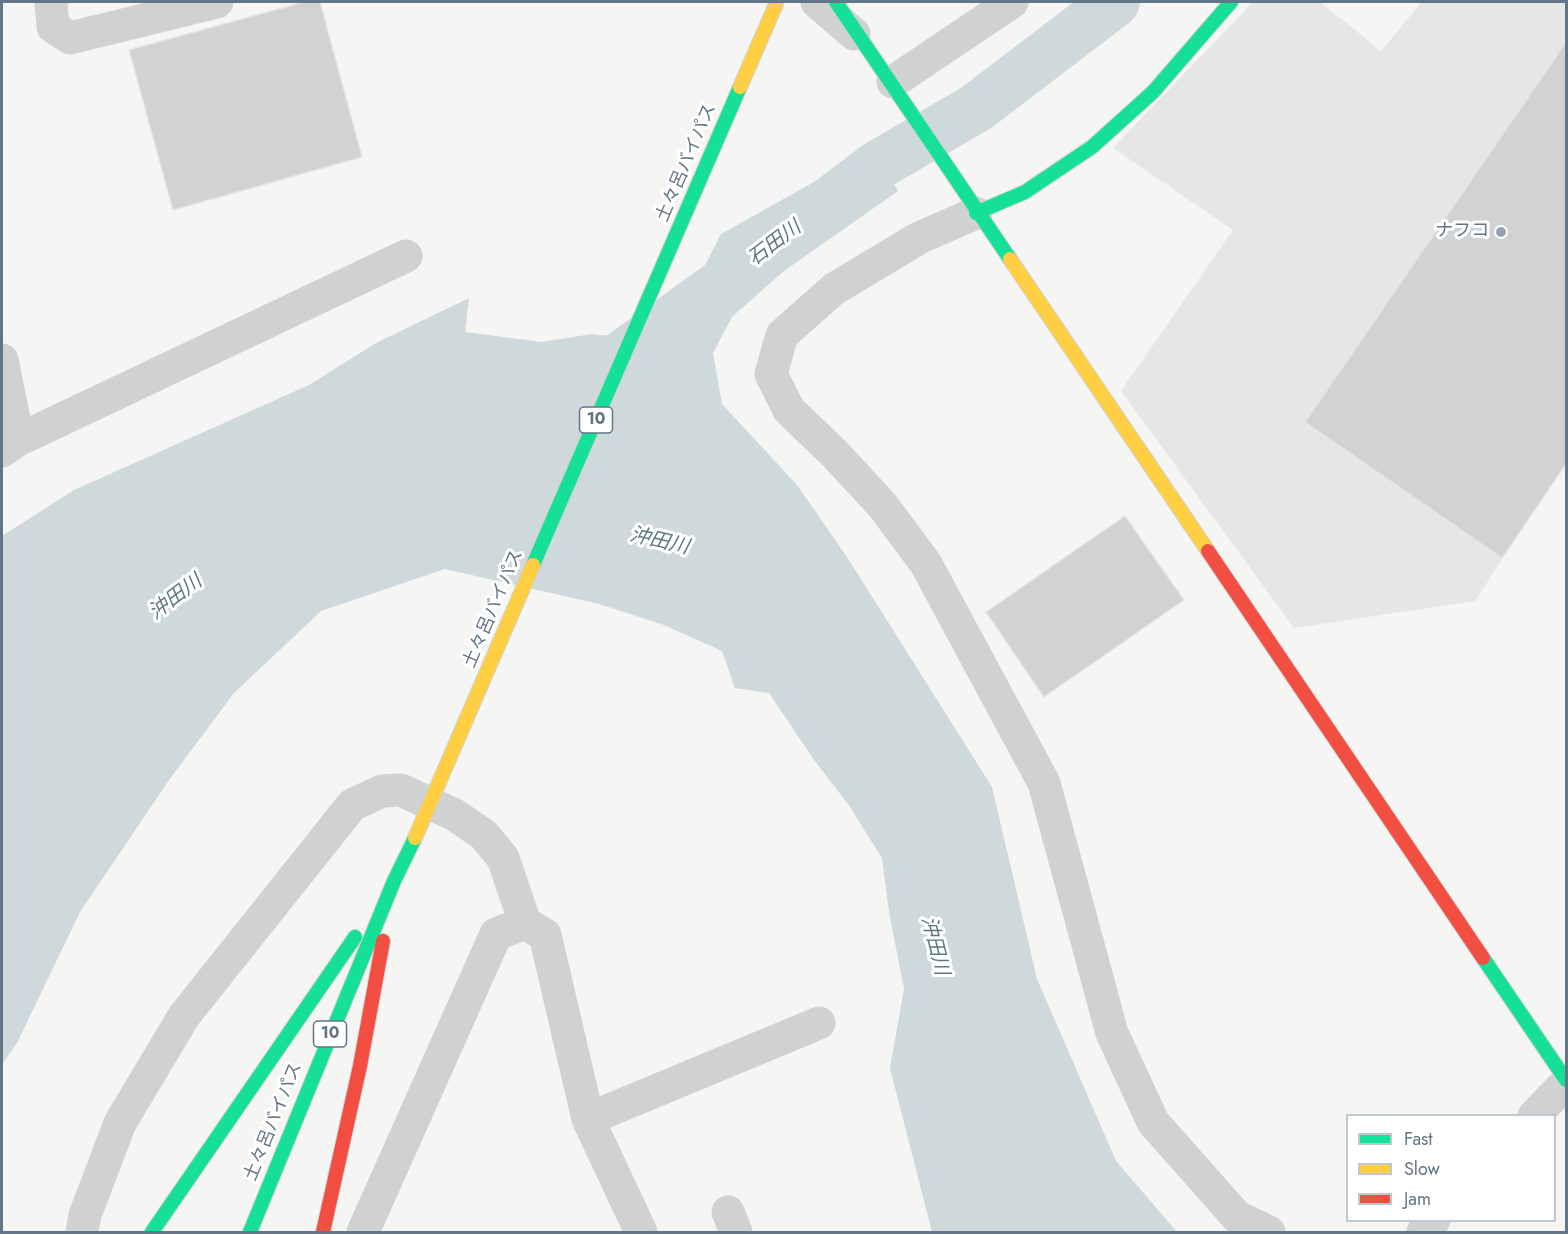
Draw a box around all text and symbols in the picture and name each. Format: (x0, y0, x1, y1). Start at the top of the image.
street label: 土々呂バイパス (652, 101, 722, 225)
water label: 石田川 (744, 216, 806, 272)
place label: ナフコ (1435, 221, 1489, 243)
marker: ナフコ (1494, 225, 1508, 239)
road number: 10 (580, 407, 612, 433)
water label: 沖田川 (627, 524, 691, 560)
street label: 土々呂バイパス (459, 547, 529, 671)
water label: 沖田川 (145, 570, 207, 626)
water label: 沖田川 (915, 914, 953, 978)
road number: 10 (314, 1021, 346, 1047)
street label: 土々呂バイパス (240, 1060, 308, 1184)
legend (1346, 1114, 1556, 1222)
text: Fast (1404, 1126, 1433, 1152)
text: Slow (1404, 1156, 1440, 1182)
text: Jam (1404, 1186, 1431, 1212)

